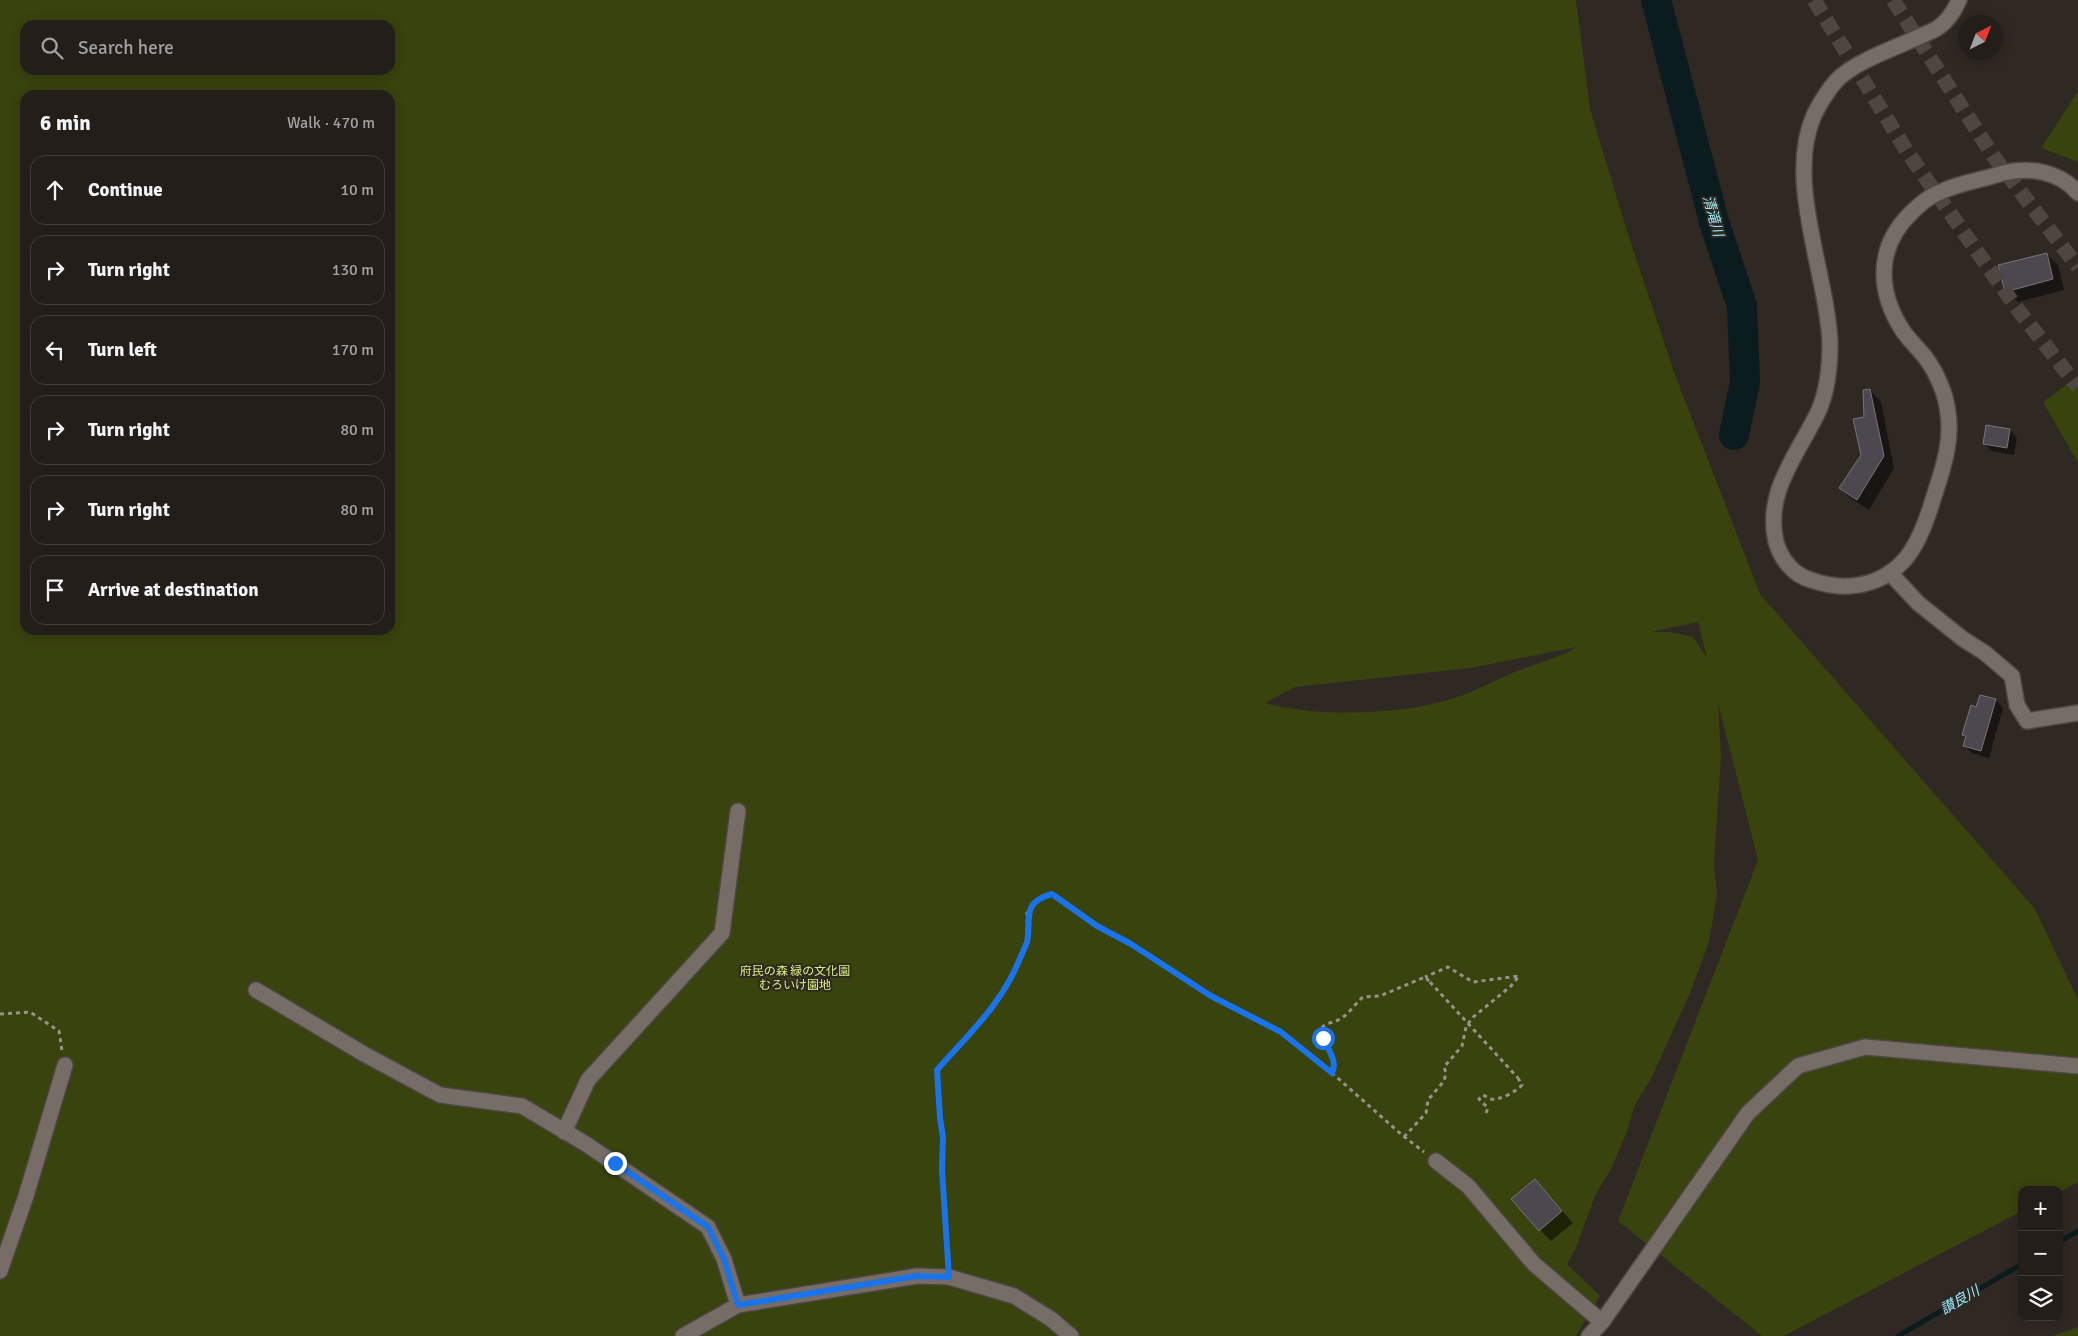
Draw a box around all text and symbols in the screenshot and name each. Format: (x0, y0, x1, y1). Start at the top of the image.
north arrow (1958, 15, 2003, 60)
search box (20, 20, 395, 75)
icon: search (38, 34, 66, 62)
text: Search here (78, 36, 174, 60)
text: 6 min (40, 110, 91, 136)
text: Walk · 470 m (287, 113, 375, 133)
icon: ahead (41, 176, 69, 204)
text: Continue (88, 178, 163, 202)
text: 10 m (340, 180, 374, 200)
water label: 清滝川 (1699, 193, 1728, 240)
icon: right (41, 256, 69, 284)
text: Turn right (88, 258, 170, 282)
text: 130 m (332, 260, 374, 280)
icon: left (41, 336, 69, 364)
text: Turn left (88, 338, 157, 362)
text: 170 m (332, 340, 374, 360)
icon: right (41, 416, 69, 444)
text: Turn right (88, 418, 170, 442)
text: 80 m (340, 420, 374, 440)
icon: right (41, 496, 69, 524)
text: Turn right (88, 498, 170, 522)
text: 80 m (340, 500, 374, 520)
icon: arrive (41, 576, 69, 604)
text: Arrive at destination (88, 578, 259, 602)
park label: 府民の森 緑の文化園 むろいけ園地 (740, 964, 850, 993)
route start (1312, 1027, 1335, 1050)
route end (604, 1152, 627, 1175)
map controls (2018, 1186, 2063, 1321)
button: + (2018, 1186, 2063, 1231)
button: − (2018, 1231, 2063, 1276)
button: layers (2018, 1276, 2063, 1321)
water label: 讃良川 (1938, 1281, 1984, 1318)

